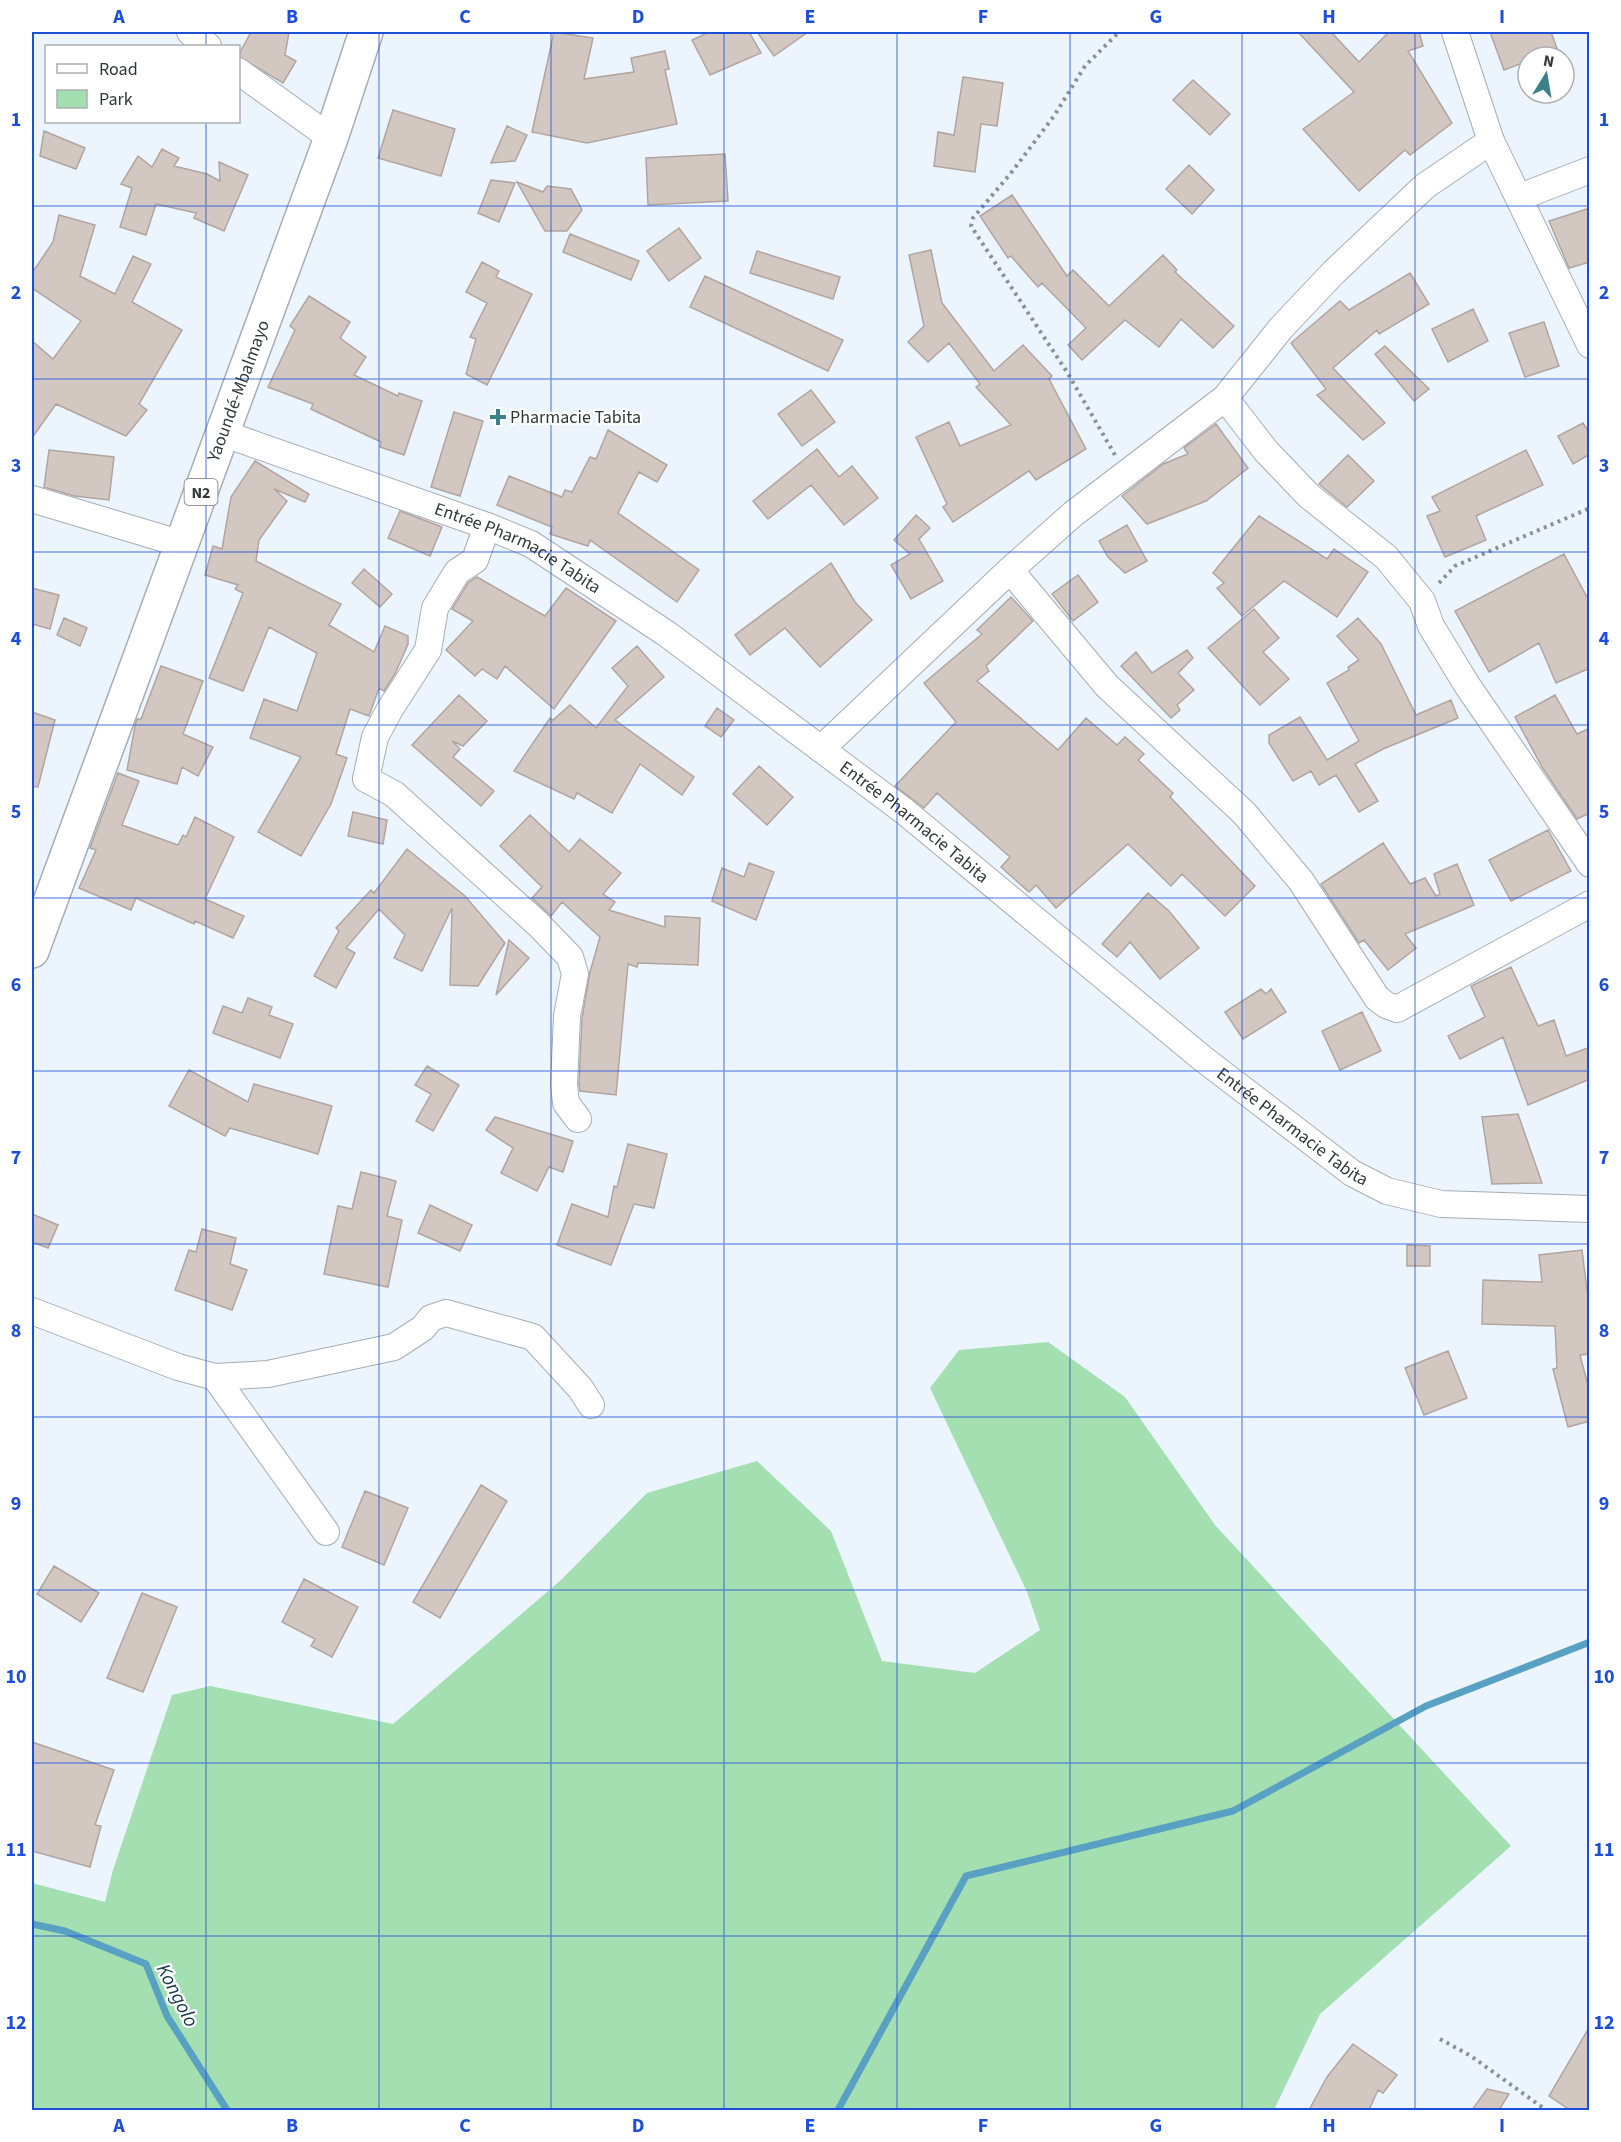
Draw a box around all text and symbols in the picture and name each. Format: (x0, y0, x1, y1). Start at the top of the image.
text: A (112, 3, 125, 31)
text: B (286, 3, 298, 31)
text: C (459, 3, 471, 31)
text: D (632, 3, 644, 31)
text: E (805, 3, 815, 31)
text: F (978, 3, 988, 31)
text: G (1150, 3, 1162, 31)
text: H (1322, 3, 1336, 31)
text: I (1499, 3, 1505, 31)
legend (45, 45, 240, 123)
north arrow (1516, 45, 1576, 105)
text: N (1541, 49, 1556, 73)
text: Road (99, 57, 138, 82)
text: Park (99, 87, 133, 112)
text: 1 (11, 106, 21, 134)
text: 1 (1599, 106, 1609, 134)
text: 2 (11, 279, 21, 307)
text: 2 (1599, 279, 1609, 307)
street label: Yaoundé-Mbalmayo (201, 317, 276, 466)
place label: Pharmacie Tabita (510, 405, 641, 430)
marker: Pharmacie Tabita (491, 410, 505, 424)
text: 3 (11, 452, 21, 480)
text: 3 (1599, 452, 1609, 480)
road number: N2 (184, 479, 218, 505)
street label: Entrée Pharmacie Tabita (431, 496, 606, 600)
text: 4 (11, 625, 22, 653)
text: 4 (1599, 625, 1610, 653)
street label: Entrée Pharmacie Tabita (834, 755, 994, 889)
text: 5 (11, 798, 21, 826)
text: 5 (1599, 798, 1609, 826)
text: 6 (11, 971, 21, 999)
text: 6 (1599, 971, 1609, 999)
street label: Entrée Pharmacie Tabita (1211, 1062, 1372, 1192)
text: 7 (11, 1144, 21, 1172)
text: 7 (1599, 1144, 1609, 1172)
text: 8 (11, 1317, 21, 1345)
text: 8 (1599, 1317, 1609, 1345)
text: 9 (11, 1490, 21, 1518)
text: 9 (1599, 1490, 1609, 1518)
text: 10 (5, 1663, 27, 1691)
text: 10 (1593, 1663, 1615, 1691)
text: 11 (5, 1836, 27, 1864)
text: 11 (1593, 1836, 1615, 1864)
water label: Kongolo (149, 1959, 205, 2032)
text: 12 (5, 2009, 27, 2037)
text: 12 (1593, 2009, 1615, 2037)
text: A (112, 2112, 125, 2140)
text: B (286, 2112, 298, 2140)
text: C (459, 2112, 471, 2140)
text: D (632, 2112, 644, 2140)
text: E (805, 2112, 815, 2140)
text: F (978, 2112, 988, 2140)
text: G (1150, 2112, 1162, 2140)
text: H (1322, 2112, 1336, 2140)
text: I (1499, 2112, 1505, 2140)

